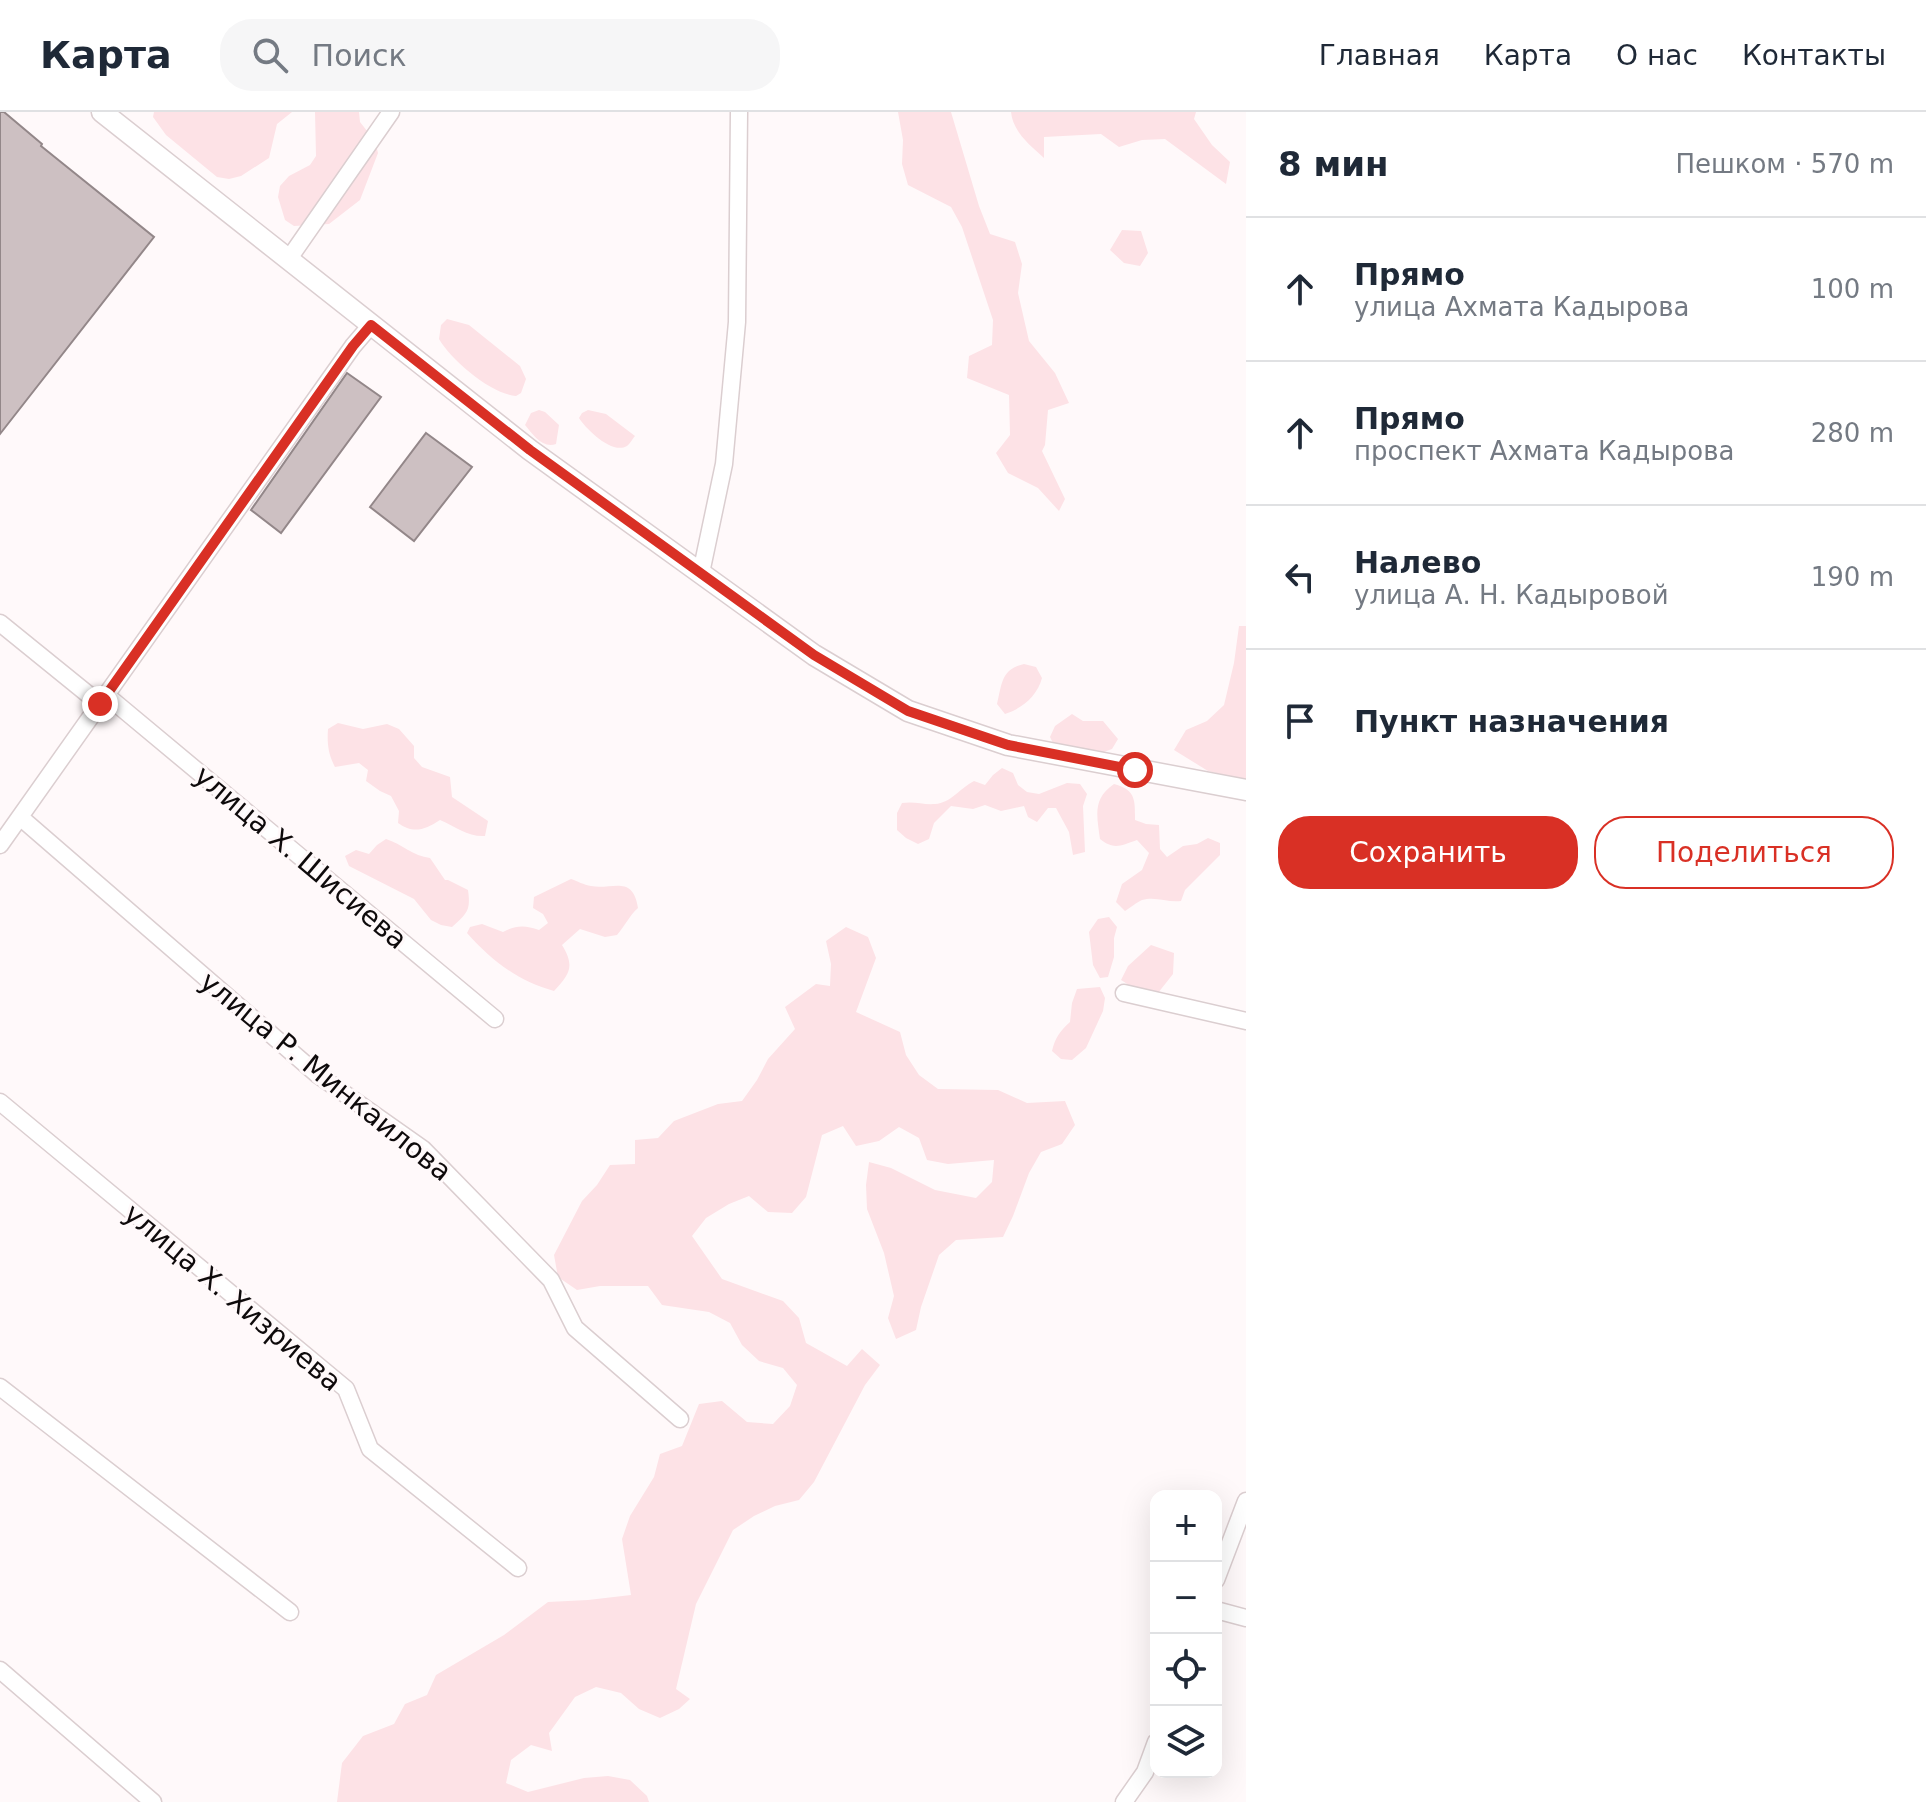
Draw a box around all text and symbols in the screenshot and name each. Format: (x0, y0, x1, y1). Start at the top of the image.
search box (220, 19, 780, 91)
text: Карта (40, 33, 172, 77)
icon: search (248, 33, 292, 77)
text: Поиск (312, 38, 407, 73)
text: Главная (1319, 39, 1440, 72)
text: Карта (1484, 39, 1572, 72)
text: О нас (1616, 39, 1698, 72)
text: Контакты (1742, 39, 1886, 72)
text: 8 мин (1278, 144, 1389, 184)
text: Пешком · 570 m (1675, 149, 1894, 179)
text: Прямо (1354, 257, 1465, 292)
icon: ahead (1278, 267, 1322, 311)
text: 100 m (1811, 274, 1894, 304)
text: улица Ахмата Кадырова (1354, 292, 1689, 322)
text: Прямо (1354, 401, 1465, 436)
icon: ahead (1278, 411, 1322, 455)
text: 280 m (1811, 418, 1894, 448)
text: проспект Ахмата Кадырова (1354, 436, 1734, 466)
text: Налево (1354, 545, 1481, 580)
icon: left (1278, 555, 1322, 599)
text: 190 m (1811, 562, 1894, 592)
text: улица А. Н. Кадыровой (1354, 580, 1669, 610)
route end (82, 686, 118, 722)
icon: arrive (1278, 699, 1322, 743)
text: Пункт назначения (1354, 704, 1669, 739)
route start (1117, 752, 1153, 788)
street label: улица Х. Шисиева (188, 759, 414, 956)
button: Сохранить (1278, 816, 1578, 889)
button: Поделиться (1594, 816, 1894, 889)
street label: улица Р. Минкаилова (193, 965, 458, 1188)
street label: улица Х. Хизриева (117, 1197, 348, 1398)
map controls (1150, 1490, 1222, 1778)
button: + (1150, 1490, 1222, 1562)
button: − (1150, 1562, 1222, 1634)
button: locate (1150, 1634, 1222, 1706)
button: layers (1150, 1706, 1222, 1778)

